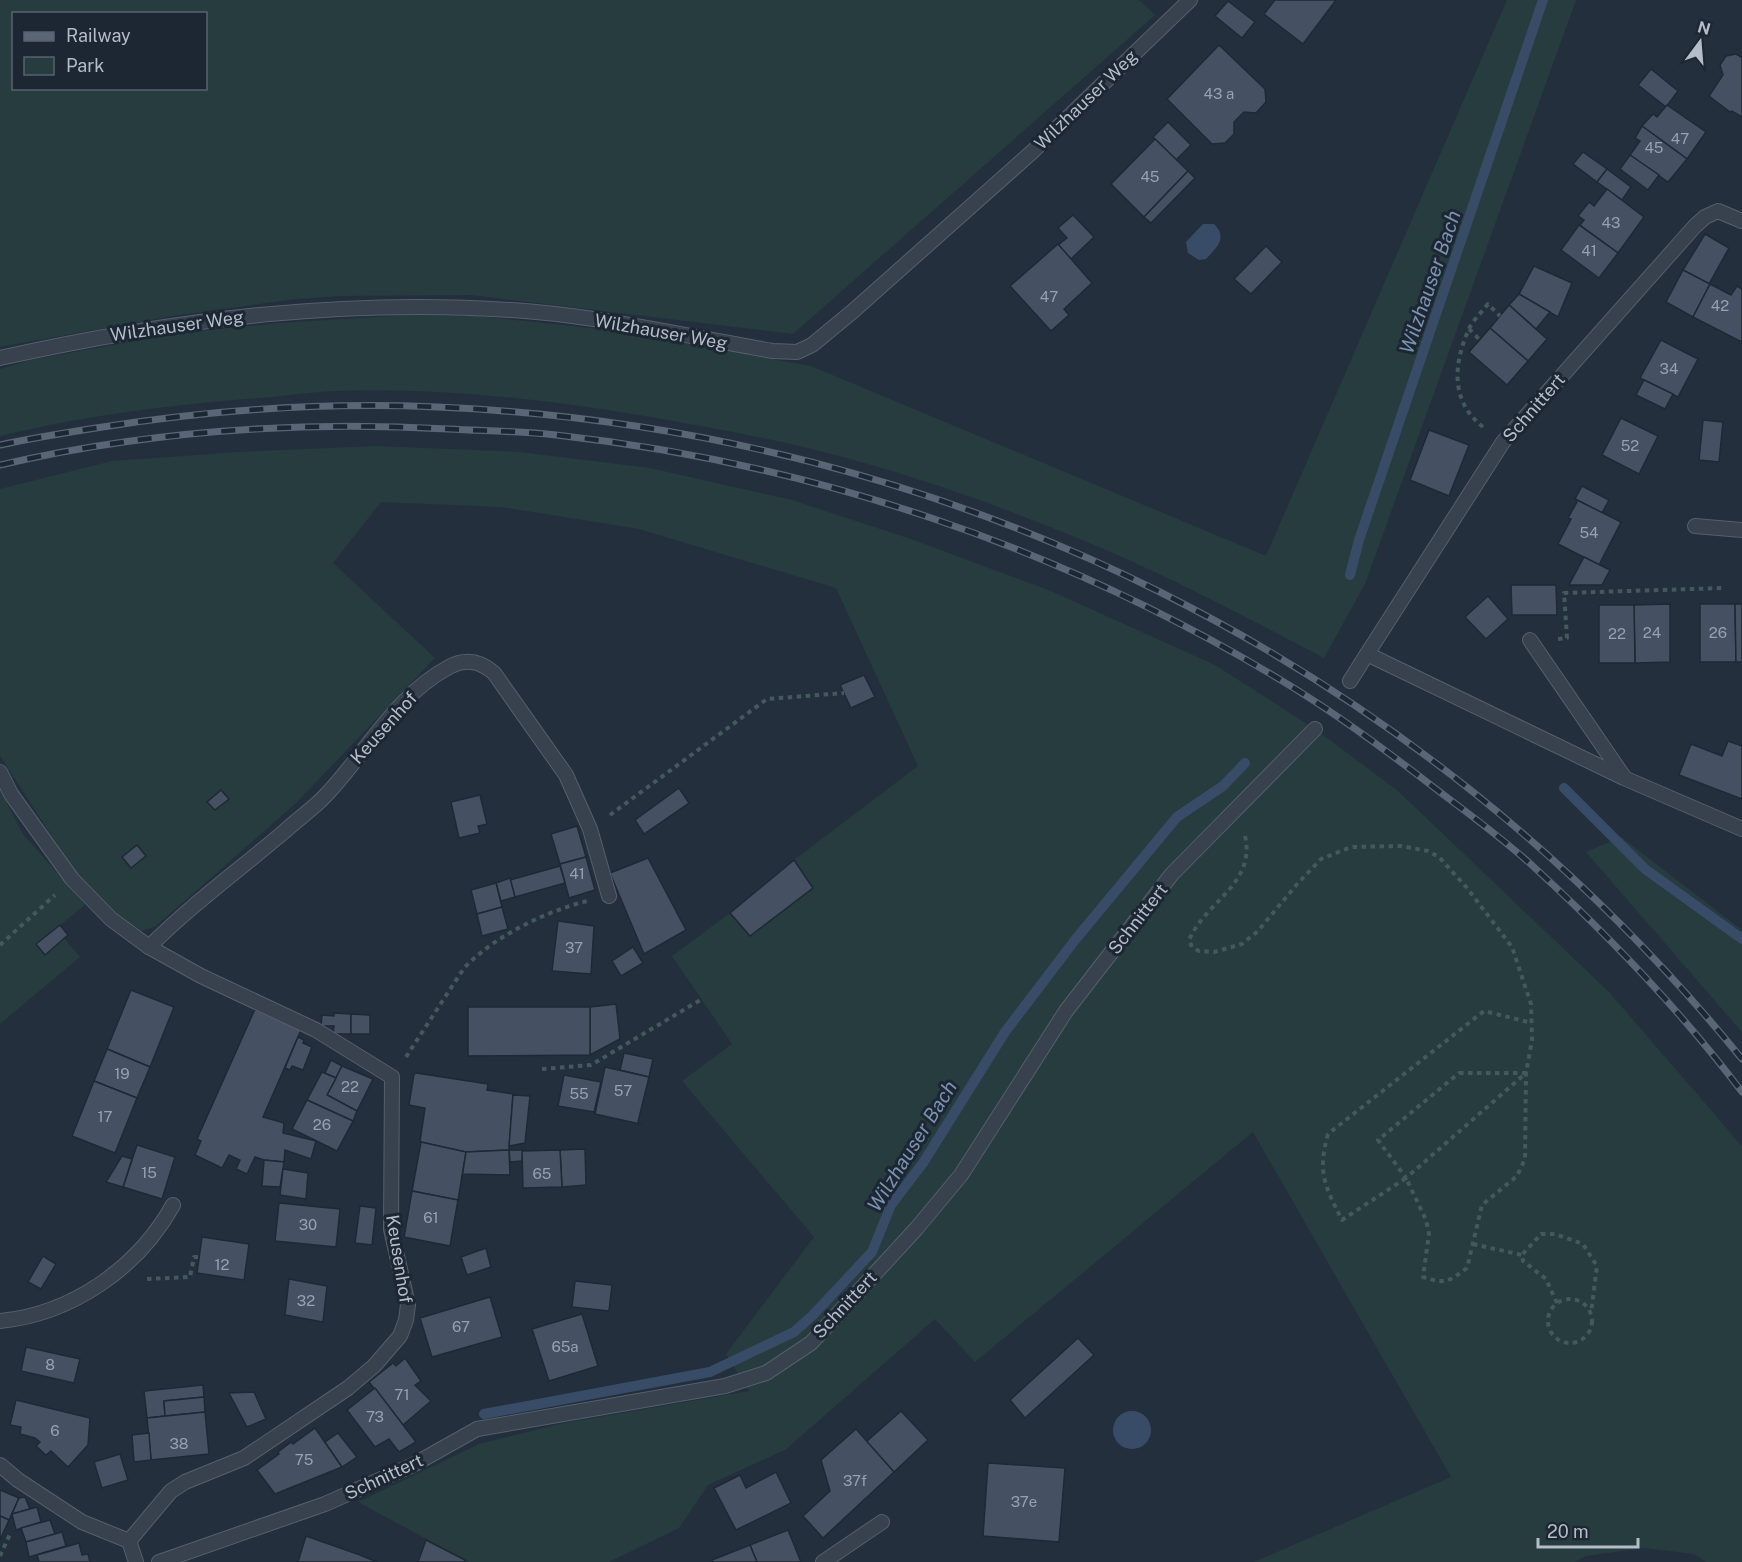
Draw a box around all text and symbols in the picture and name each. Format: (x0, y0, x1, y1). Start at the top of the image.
legend (12, 12, 207, 90)
north arrow (1670, 12, 1730, 72)
text: N (1695, 17, 1713, 39)
text: Railway (66, 25, 131, 46)
street label: Wilzhauser Weg (1030, 45, 1141, 154)
text: Park (66, 55, 104, 76)
house number: 43 a (1204, 85, 1234, 102)
house number: 47 (1671, 130, 1689, 147)
house number: 45 (1645, 139, 1663, 156)
house number: 45 (1141, 168, 1159, 185)
water label: Wilzhauser Bach (1394, 207, 1466, 357)
house number: 43 (1602, 214, 1620, 231)
house number: 41 (1581, 242, 1597, 259)
house number: 47 (1040, 288, 1058, 305)
house number: 42 (1711, 297, 1729, 314)
street label: Wilzhauser Weg (109, 306, 245, 345)
street label: Wilzhauser Weg (593, 309, 729, 354)
house number: 34 (1660, 360, 1678, 377)
street label: Schnittert (1498, 369, 1569, 446)
house number: 52 (1621, 437, 1639, 454)
house number: 54 (1579, 524, 1599, 541)
house number: 24 (1643, 624, 1661, 641)
house number: 26 (1709, 624, 1727, 641)
house number: 22 (1608, 625, 1626, 642)
street label: Keusenhof (346, 687, 421, 768)
house number: 41 (569, 865, 585, 882)
street label: Schnittert (1104, 879, 1172, 958)
house number: 37 (565, 939, 583, 956)
house number: 19 (114, 1065, 130, 1082)
water label: Wilzhauser Bach (862, 1076, 962, 1216)
house number: 22 (341, 1078, 359, 1095)
house number: 57 (614, 1082, 632, 1099)
house number: 55 (569, 1085, 589, 1102)
house number: 17 (97, 1108, 113, 1125)
house number: 26 (313, 1116, 331, 1133)
house number: 15 (141, 1164, 157, 1181)
house number: 65 (533, 1165, 551, 1182)
house number: 61 (423, 1209, 439, 1226)
street label: Keusenhof (382, 1213, 417, 1305)
house number: 30 (299, 1216, 317, 1233)
house number: 12 (214, 1256, 230, 1273)
street label: Schnittert (808, 1267, 881, 1342)
house number: 32 (297, 1292, 315, 1309)
house number: 67 (452, 1318, 470, 1335)
house number: 65a (551, 1338, 579, 1355)
house number: 8 (45, 1356, 55, 1373)
house number: 71 (394, 1386, 410, 1403)
house number: 73 (366, 1408, 384, 1425)
house number: 6 (50, 1422, 60, 1439)
house number: 38 (169, 1435, 189, 1452)
street label: Schnittert (341, 1449, 426, 1504)
house number: 75 (295, 1451, 313, 1468)
house number: 37f (843, 1472, 867, 1489)
house number: 37e (1011, 1493, 1037, 1510)
scale bar (1538, 1511, 1638, 1549)
text: 20 m (1547, 1521, 1589, 1542)

